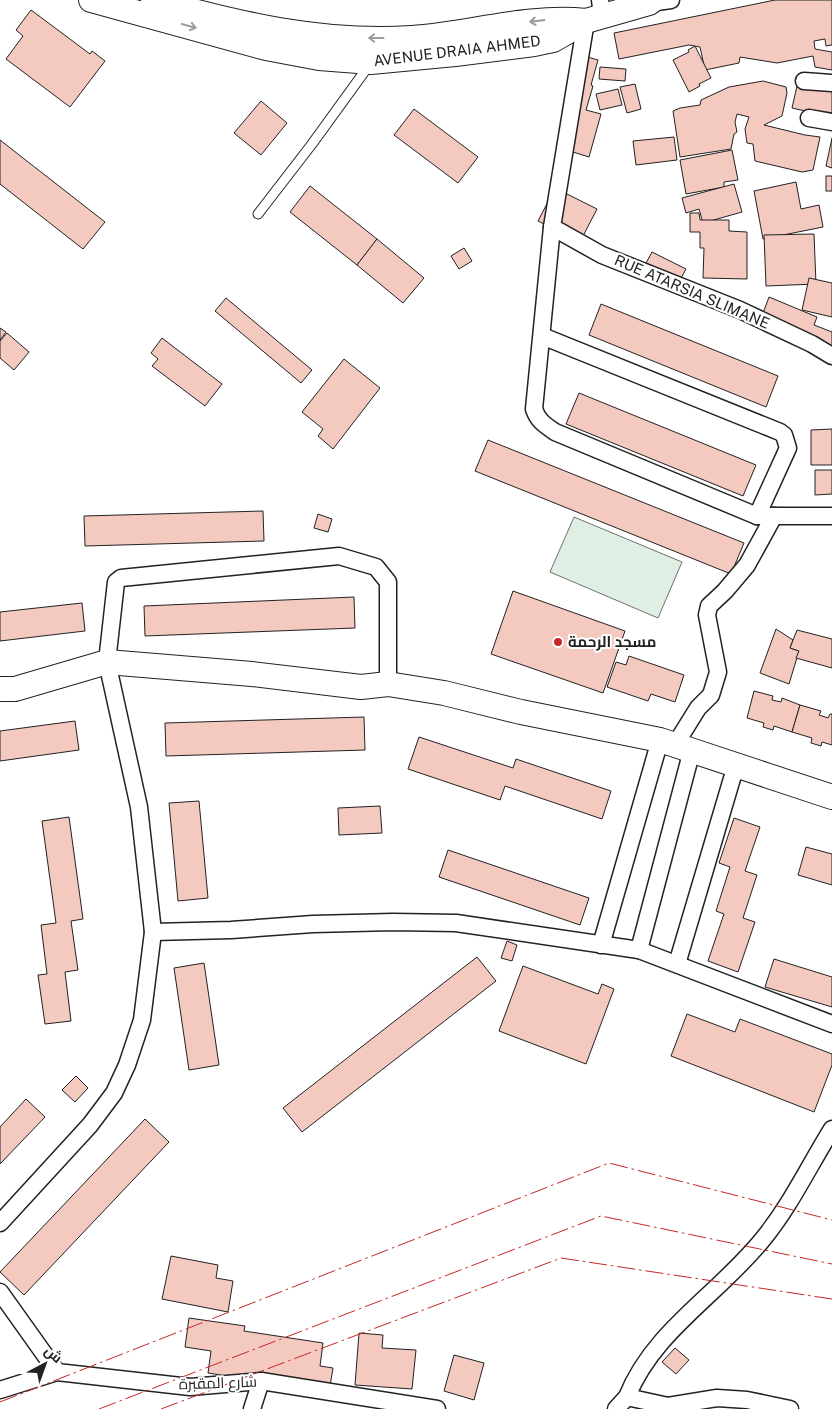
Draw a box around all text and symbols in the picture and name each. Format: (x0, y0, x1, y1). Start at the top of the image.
one-way arrow (529, 16, 545, 26)
one-way arrow (181, 22, 197, 32)
street label: AVENUE DRAIA AHMED (372, 32, 541, 69)
one-way arrow (368, 33, 384, 43)
street label: RUE ATARSIA SLIMANE (612, 251, 772, 332)
place label: مسجد الرحمة (568, 633, 656, 651)
marker: مسجد الرحمة (552, 636, 564, 648)
north arrow (20, 1339, 70, 1389)
text: ش (41, 1342, 66, 1367)
street label: شارع المقبرة (179, 1373, 257, 1395)

